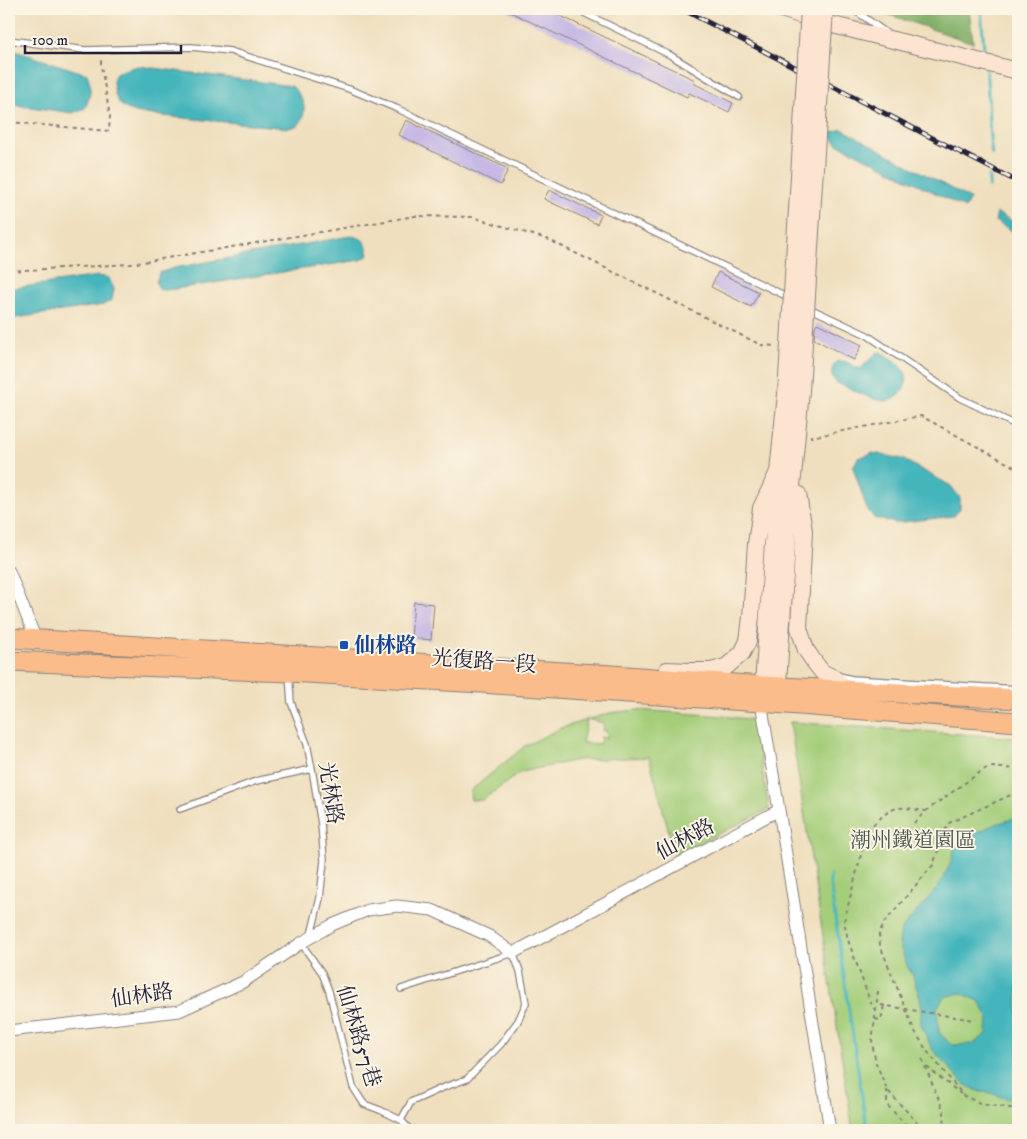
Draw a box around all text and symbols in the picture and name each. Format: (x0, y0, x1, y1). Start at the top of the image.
scale bar (25, 22, 181, 54)
text: 100 m (32, 31, 68, 50)
place label: 仙林路 (354, 633, 417, 659)
marker: 仙林路 (338, 639, 350, 651)
street label: 光復路一段 (431, 645, 537, 679)
street label: 光林路 (312, 760, 348, 826)
street label: 仙林路 (652, 814, 719, 866)
park label: 潮州鐵道園區 (850, 828, 976, 854)
street label: 仙林路 (109, 979, 175, 1013)
street label: 仙林路57巷 (330, 982, 386, 1091)

